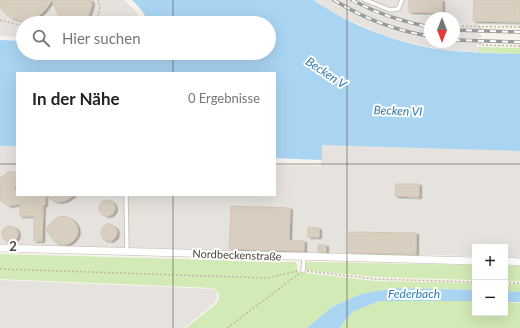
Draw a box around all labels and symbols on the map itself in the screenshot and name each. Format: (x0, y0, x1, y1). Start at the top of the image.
north arrow (424, 12, 460, 48)
water label: Becken V (303, 54, 351, 92)
water label: Becken VI (373, 102, 423, 119)
text: 2 (9, 238, 17, 254)
street label: Nordbeckenstraße (192, 246, 282, 263)
water label: Federbach (388, 286, 440, 301)

